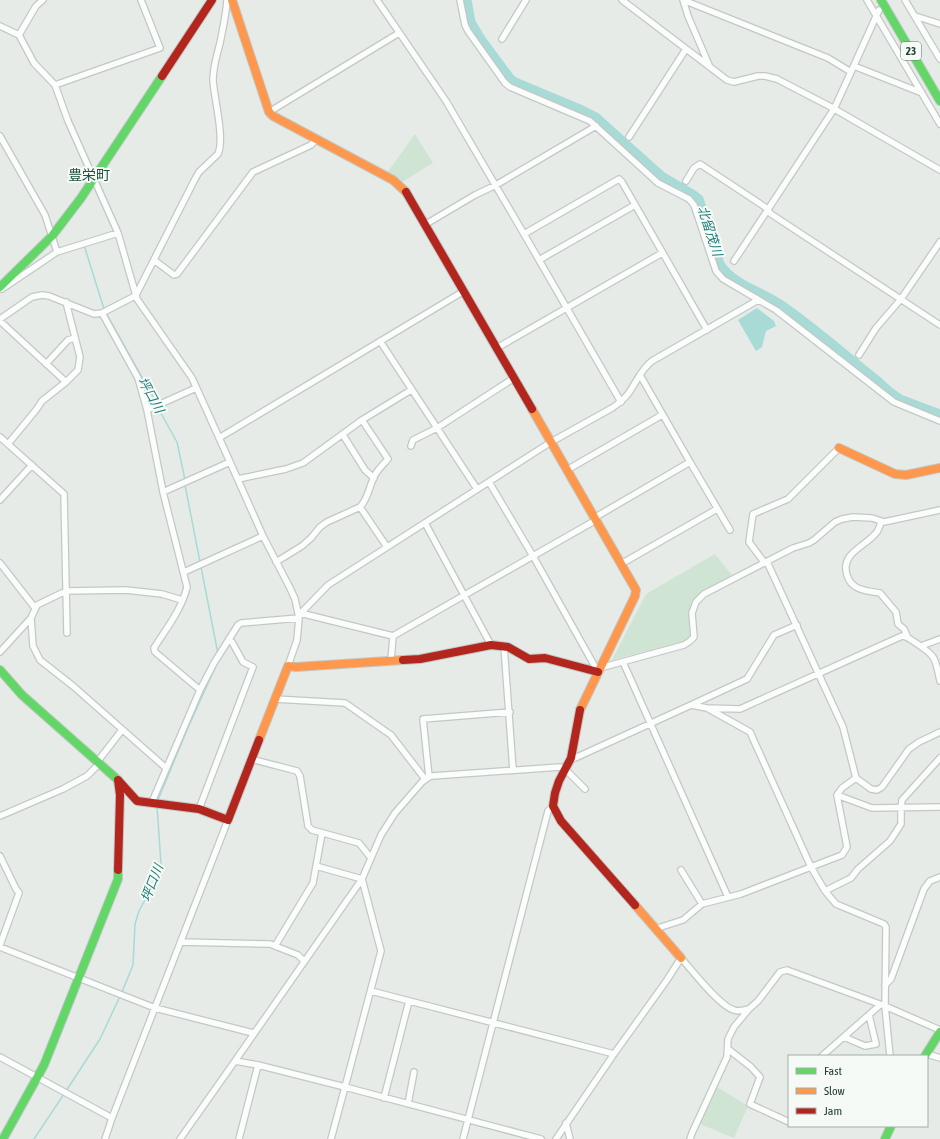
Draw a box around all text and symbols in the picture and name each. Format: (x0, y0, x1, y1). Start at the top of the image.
road number: 23 (901, 42, 921, 60)
district label: 豊栄町 (68, 167, 110, 183)
water label: 北留茂川 (695, 204, 726, 260)
water label: 坪口川 (135, 374, 168, 417)
water label: 坪口川 (138, 860, 167, 904)
legend (788, 1055, 928, 1127)
text: Fast (824, 1064, 842, 1078)
text: Slow (824, 1084, 845, 1098)
text: Jam (824, 1104, 842, 1118)

